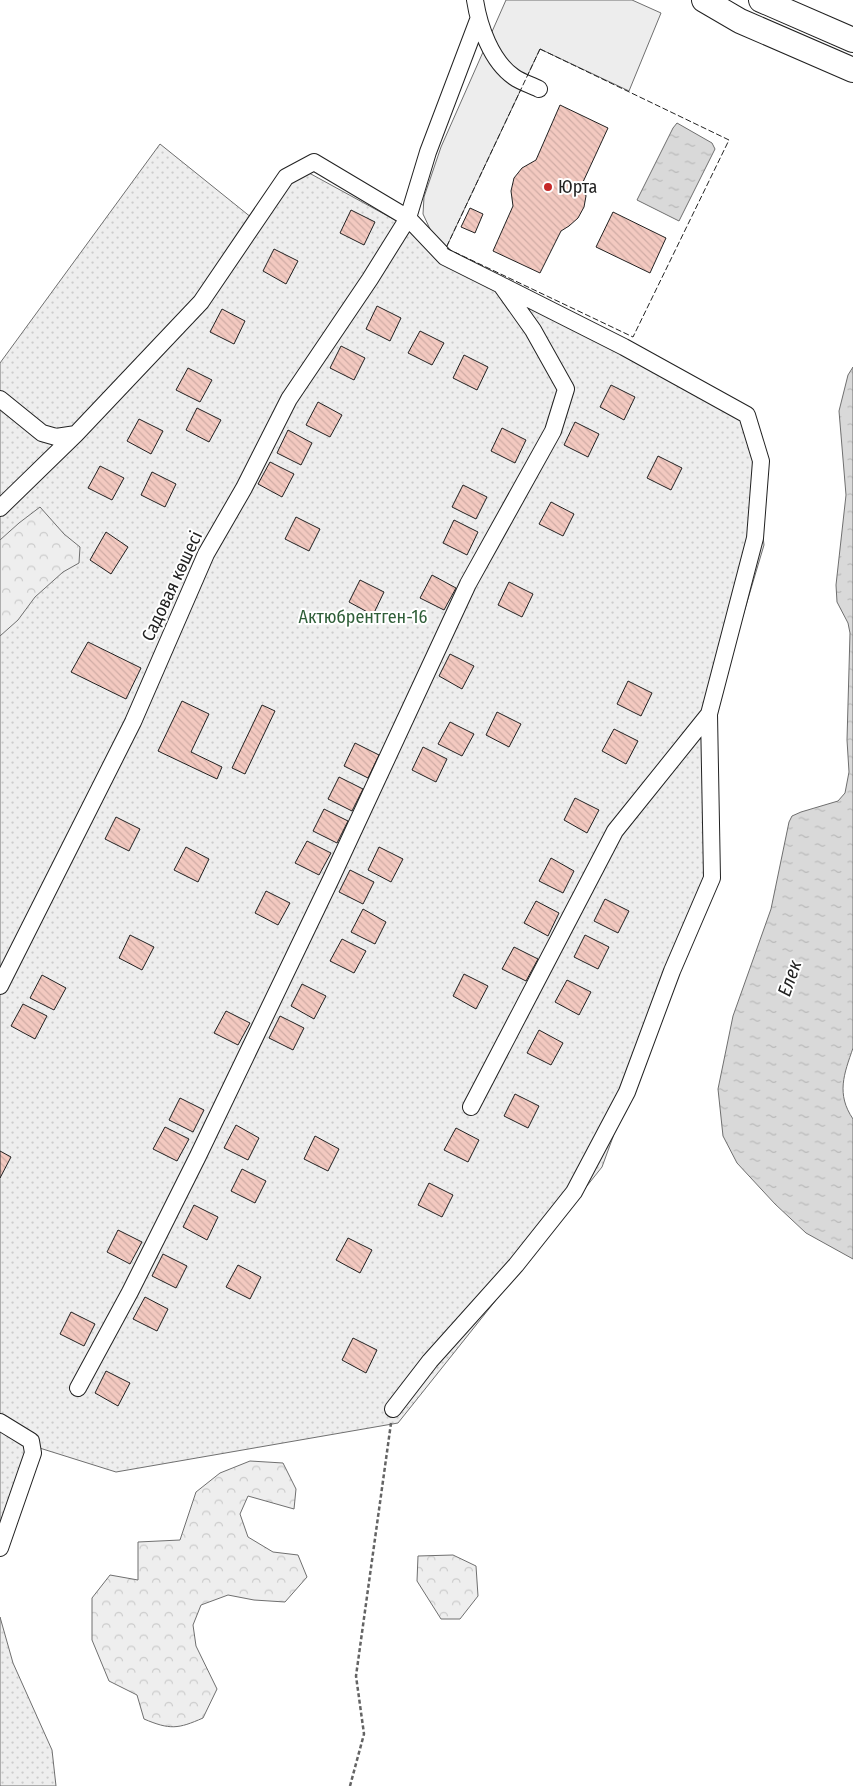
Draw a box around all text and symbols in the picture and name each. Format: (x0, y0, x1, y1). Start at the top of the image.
place label: Юрта (558, 176, 598, 198)
marker: Юрта (542, 181, 554, 193)
street label: Садовая көшесі (137, 527, 207, 645)
park label: Актюбрентген-16 (298, 606, 428, 628)
water label: Елек (773, 957, 806, 999)

